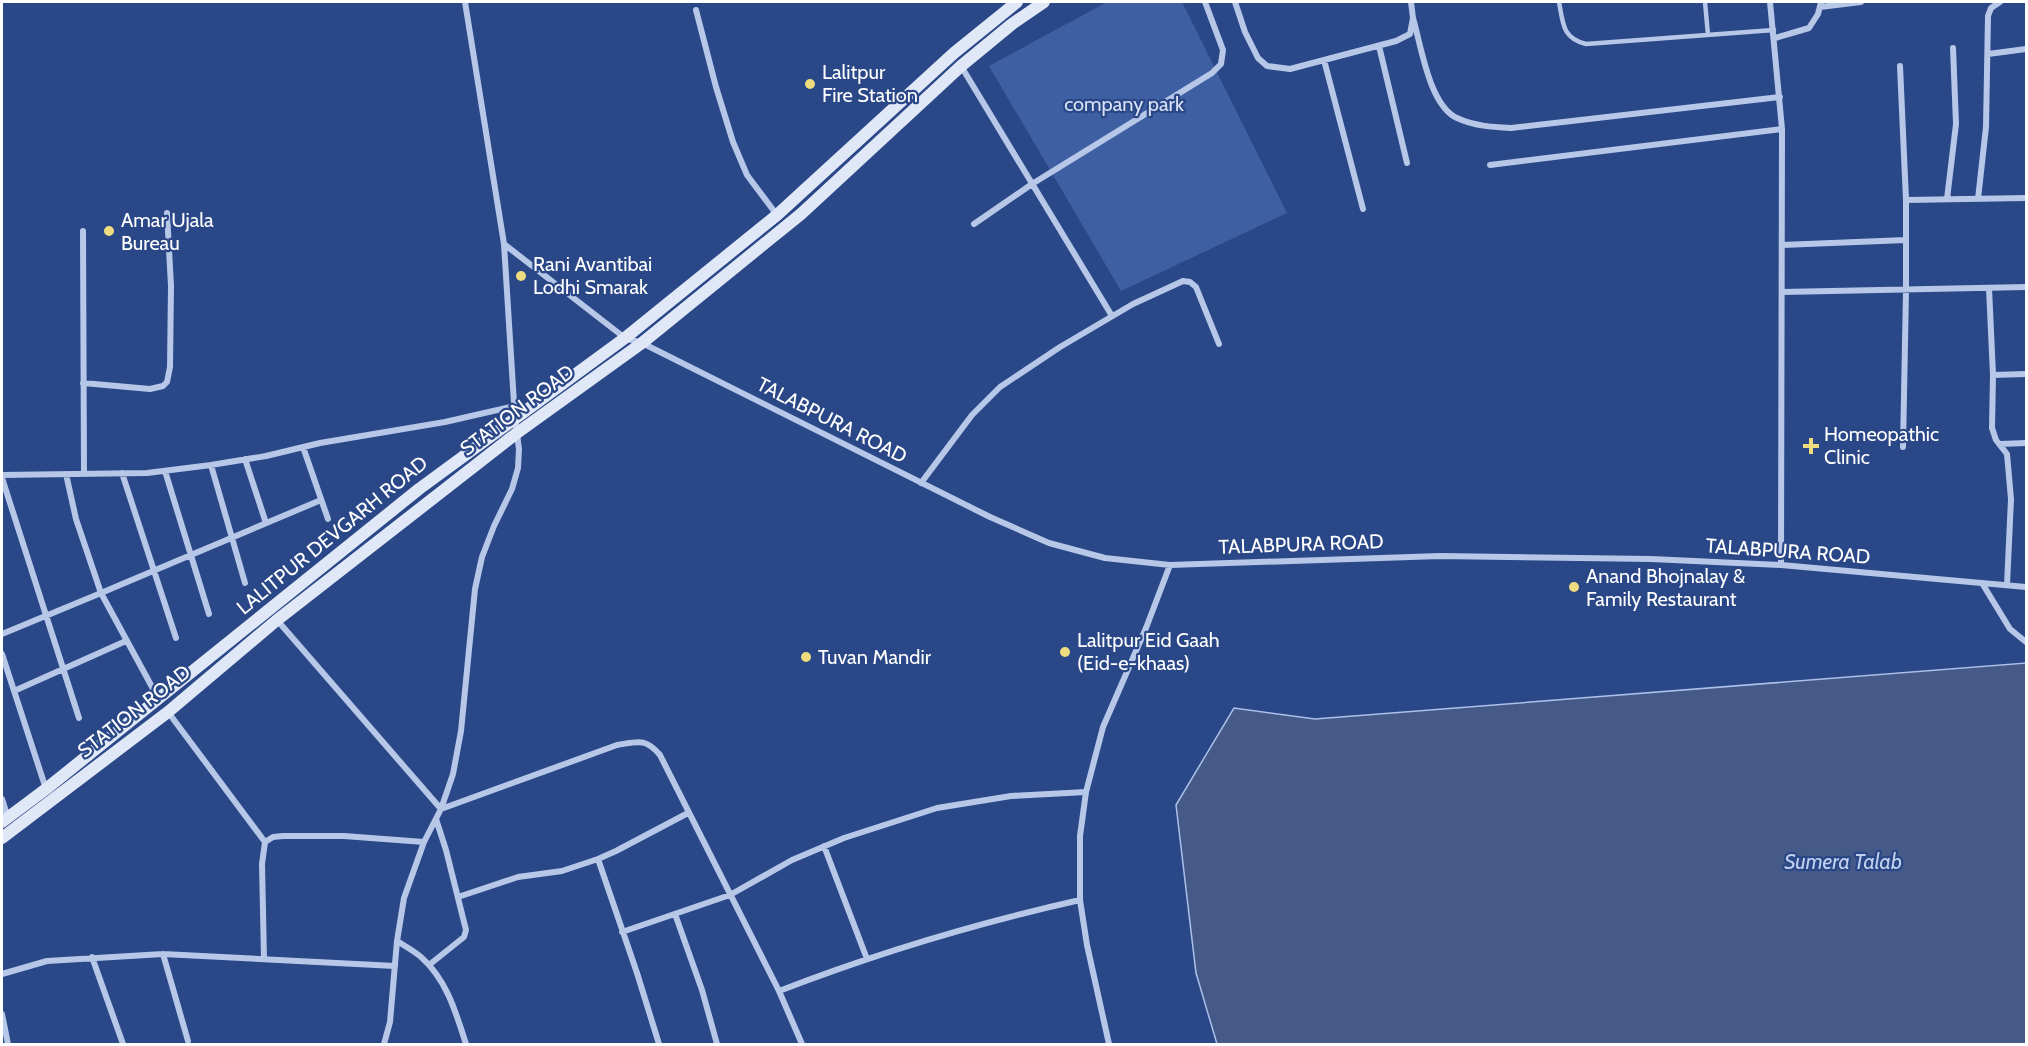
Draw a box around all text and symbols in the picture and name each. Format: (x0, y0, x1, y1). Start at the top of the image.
place label: Lalitpur Fire Station (822, 60, 918, 107)
marker: Lalitpur Fire Station (803, 77, 817, 91)
park label: company park (1064, 92, 1184, 116)
place label: Amar Ujala Bureau (121, 208, 214, 255)
marker: Amar Ujala Bureau (102, 224, 116, 238)
place label: Rani Avantibai Lodhi Smarak (533, 252, 652, 299)
marker: Rani Avantibai Lodhi Smarak (514, 269, 528, 283)
street label: STATION ROAD (455, 359, 579, 461)
street label: TALABPURA ROAD (753, 372, 911, 468)
place label: Homeopathic Clinic (1824, 422, 1939, 469)
marker: Homeopathic Clinic (1802, 437, 1820, 455)
street label: LALITPUR DEVGARH ROAD (232, 451, 432, 619)
street label: TALABPURA ROAD (1218, 529, 1384, 559)
street label: TALABPURA ROAD (1705, 533, 1871, 569)
place label: Anand Bhojnalay & Family Restaurant (1586, 564, 1745, 611)
marker: Anand Bhojnalay & Family Restaurant (1567, 580, 1581, 594)
place label: Lalitpur Eid Gaah (Eid-e-khaas) (1077, 628, 1220, 675)
place label: Tuvan Mandir (818, 645, 932, 669)
marker: Lalitpur Eid Gaah (Eid-e-khaas) (1058, 645, 1072, 659)
marker: Tuvan Mandir (799, 650, 813, 664)
street label: STATION ROAD (73, 660, 195, 762)
water label: Sumera Talab (1784, 849, 1902, 874)

